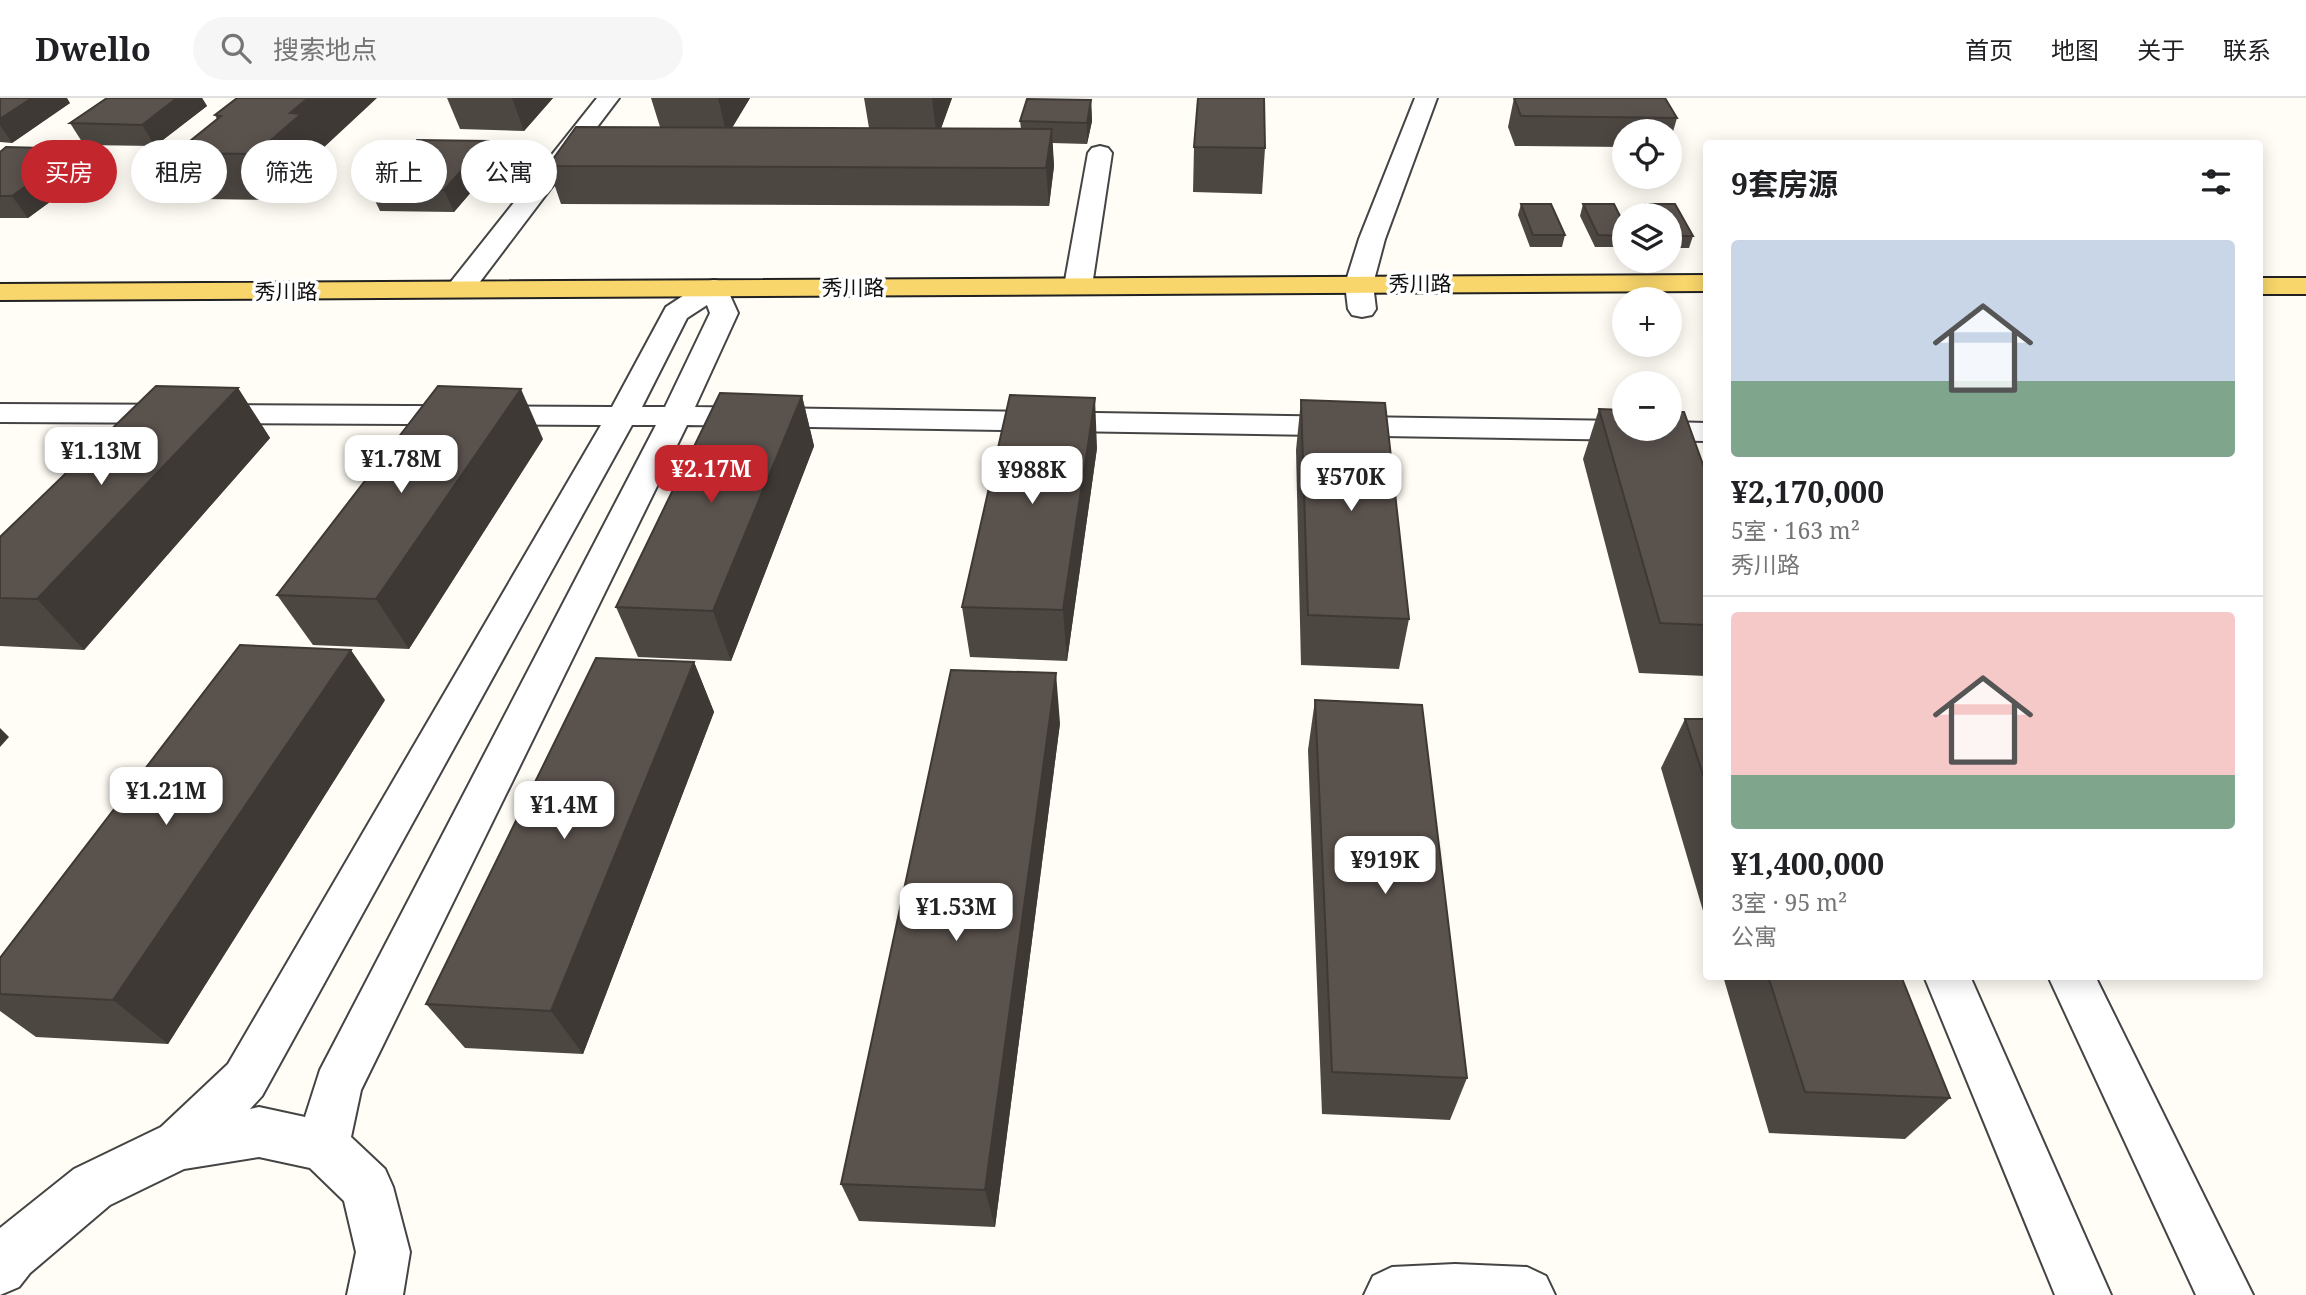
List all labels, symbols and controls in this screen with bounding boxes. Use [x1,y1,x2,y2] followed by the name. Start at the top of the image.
[193,17,683,80] search box
[35,26,151,71] text: Dwello
[217,29,255,67] icon: search
[273,31,377,67] text: 搜索地点
[1965,33,2013,66] text: 首页
[2051,33,2099,66] text: 地图
[2137,33,2185,66] text: 关于
[2223,33,2271,66] text: 联系
[1612,119,1682,441] map controls
[1612,119,1682,189] button: locate
[21,140,117,203] chip: 买房
[131,140,227,203] chip: 租房
[241,140,337,203] chip: 筛选
[351,140,447,203] chip: 新上
[461,140,557,203] chip: 公寓
[1731,163,1838,204] text: 9套房源
[2197,163,2235,201] icon: filters
[1612,203,1682,273] button: layers
[1389,269,1452,297] street label: 秀川路
[822,273,885,301] street label: 秀川路
[255,277,318,305] street label: 秀川路
[1920,285,2046,411] icon: home
[1612,287,1682,357] button: +
[1612,371,1682,441] button: −
[44,428,158,487] pin: ¥1.13M
[61,434,141,466] text: ¥1.13M
[344,436,458,495] pin: ¥1.78M
[361,442,441,474] text: ¥1.78M
[654,446,768,505] pin: ¥2.17M
[983,446,1081,506] pin: ¥988K
[671,452,751,484] text: ¥2.17M
[998,453,1066,485] text: ¥988K
[1302,454,1400,513] pin: ¥570K
[1317,460,1385,492] text: ¥570K
[1731,471,1884,512] text: ¥2,170,000
[1731,514,1860,546] text: 5室 · 163 m²
[1731,548,1800,580] text: 秀川路
[1920,657,2046,783] icon: home
[109,768,223,827] pin: ¥1.21M
[126,774,206,806] text: ¥1.21M
[515,782,613,841] pin: ¥1.4M
[530,788,598,820] text: ¥1.4M
[1336,836,1434,896] pin: ¥919K
[1351,843,1419,875] text: ¥919K
[1731,843,1884,884] text: ¥1,400,000
[899,884,1013,943] pin: ¥1.53M
[1731,886,1847,918] text: 3室 · 95 m²
[916,890,996,922] text: ¥1.53M
[1731,920,1777,952] text: 公寓

